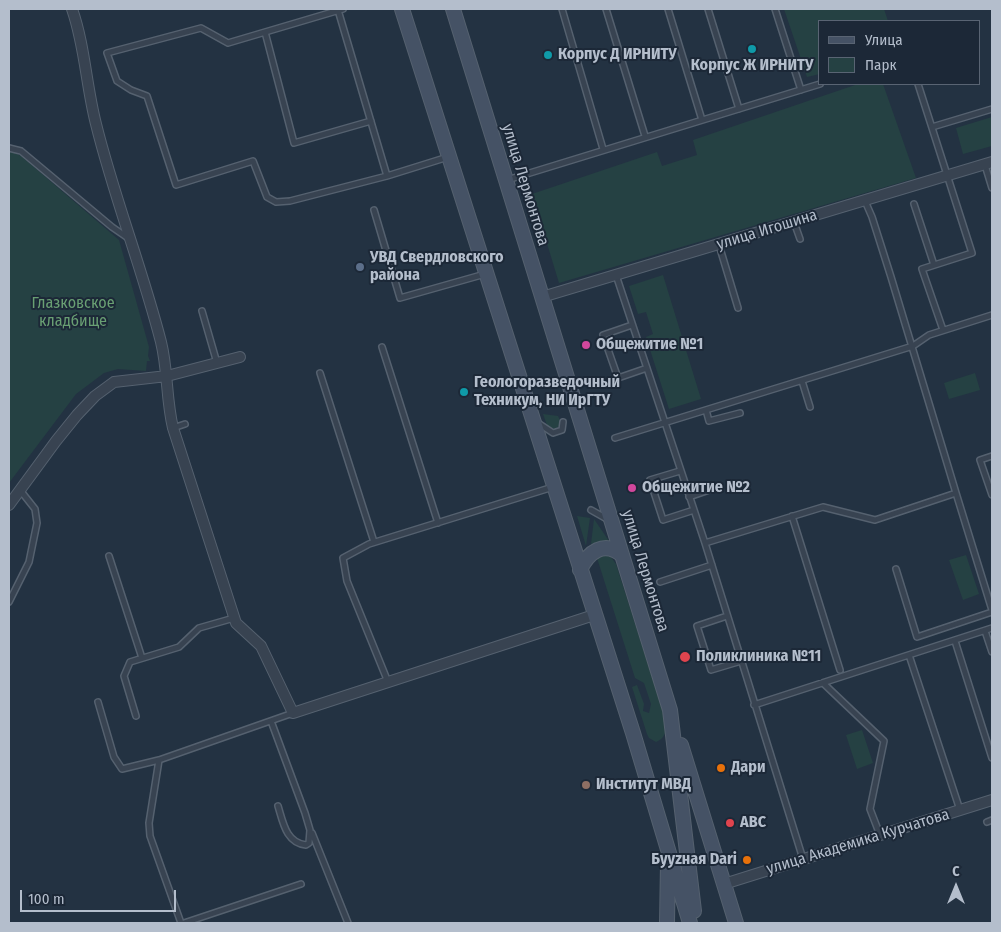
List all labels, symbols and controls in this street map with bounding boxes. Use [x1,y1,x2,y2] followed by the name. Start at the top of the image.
[818,20,981,85] legend
[865,31,903,49] text: Улица
[746,43,758,55] marker: Корпус Ж ИРНИТУ
[558,45,677,65] place label: Корпус Д ИРНИТУ
[542,49,554,61] marker: Корпус Д ИРНИТУ
[691,56,813,76] place label: Корпус Ж ИРНИТУ
[865,56,896,74] text: Парк
[497,122,553,248] street label: улица Лермонтова
[714,206,820,254] street label: улица Игошина
[370,248,504,286] place label: УВД Свердловского района
[354,261,366,273] marker: УВД Свердловского района
[31,294,115,332] park label: Глазковское кладбище
[596,335,703,355] place label: Общежитие №1
[580,339,592,351] marker: Общежитие №1
[474,373,620,411] place label: Геологоразведочный Техникум, НИ ИрГТУ
[458,386,470,398] marker: Геологоразведочный Техникум, НИ ИрГТУ
[642,478,750,498] place label: Общежитие №2
[626,482,638,494] marker: Общежитие №2
[617,508,673,634] street label: улица Лермонтова
[696,647,821,667] place label: Поликлиника №11
[678,650,692,664] marker: Поликлиника №11
[731,758,765,778] place label: Дари
[715,762,727,774] marker: Дари
[596,775,691,795] place label: Институт МВД
[580,779,592,791] marker: Институт МВД
[764,805,952,879] street label: улица Академика Курчатова
[740,813,766,833] place label: ABC
[724,817,736,829] marker: ABC
[651,850,737,870] place label: Бууzная Dari
[741,854,753,866] marker: Бууzная Dari
[931,862,981,912] north arrow
[952,863,960,880] text: С
[22,880,179,912] scale bar
[28,890,65,908] text: 100 m

